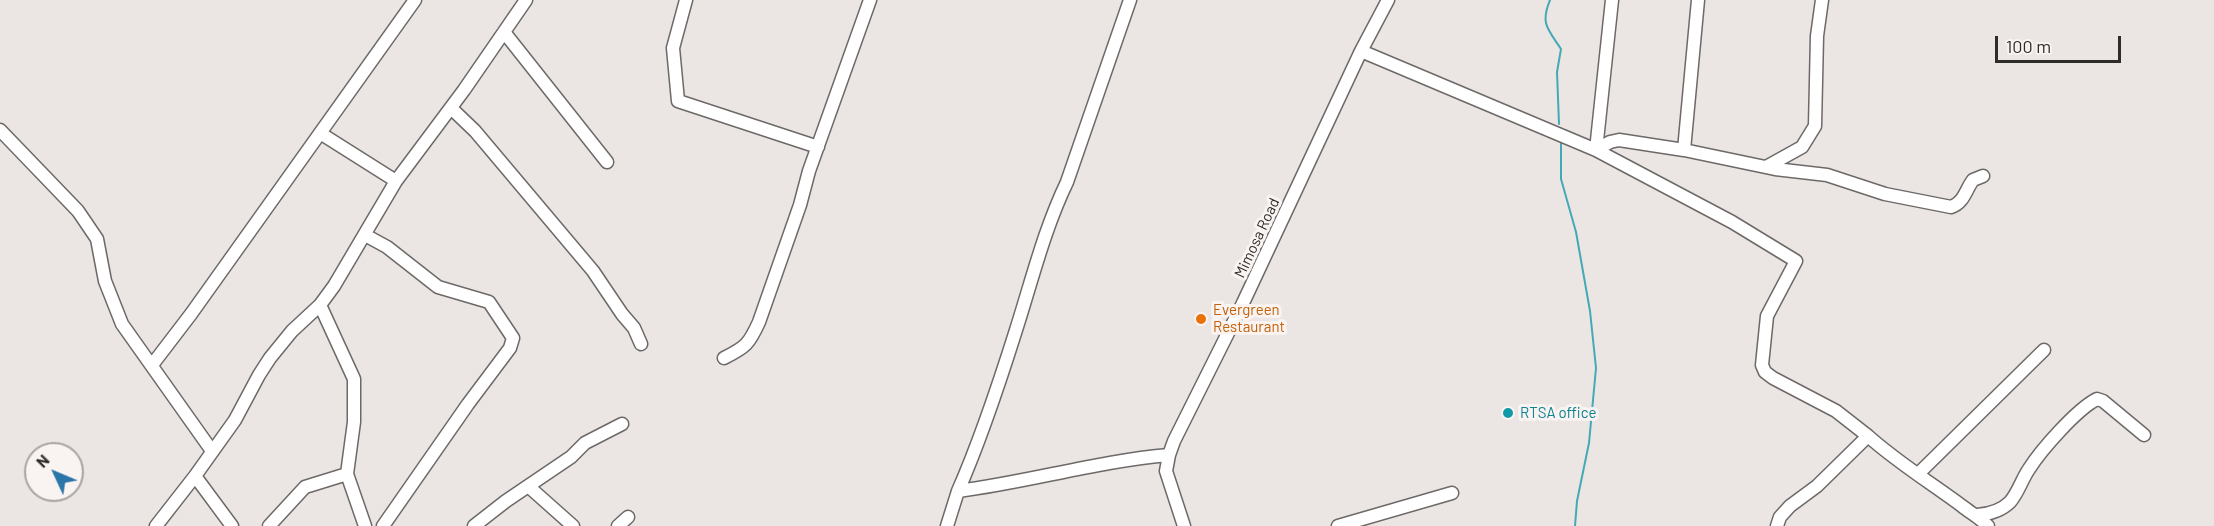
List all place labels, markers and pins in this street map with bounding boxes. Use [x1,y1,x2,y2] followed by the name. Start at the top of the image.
[1213,301,1285,336] place label: Evergreen Restaurant
[1194,312,1208,326] marker: Evergreen Restaurant
[1520,404,1596,422] place label: RTSA office
[1501,406,1515,420] marker: RTSA office

